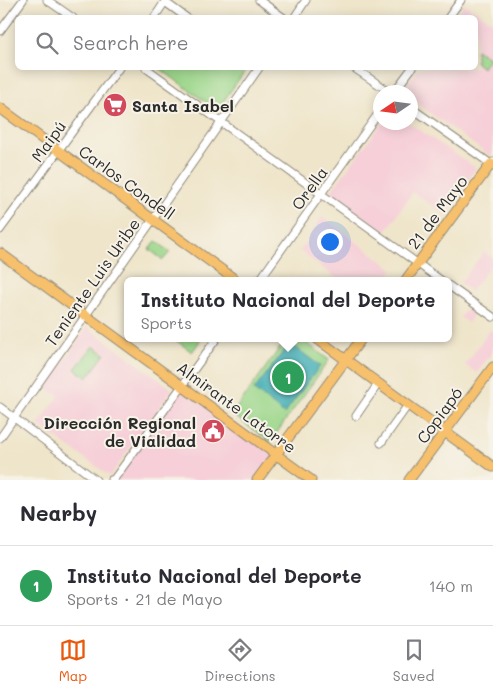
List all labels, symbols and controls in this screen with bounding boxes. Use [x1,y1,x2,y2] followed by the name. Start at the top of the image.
[15,15,478,70] search box
[33,29,61,57] icon: search
[73,30,189,55] text: Search here
[373,85,418,130] north arrow
[102,92,128,118] supermarket icon: Santa Isabel
[132,95,234,116] place label: Santa Isabel
[26,116,70,166] street label: Maipú
[75,140,179,224] street label: Carlos Condell
[286,162,332,214] street label: Orella
[402,171,472,253] street label: 21 de Mayo
[40,214,144,350] street label: Teniente Luis Uribe
[317,229,343,255] your location
[124,277,452,342] popup
[141,287,435,312] text: Instituto Nacional del Deporte
[141,312,192,333] text: Sports
[173,357,301,457] street label: Almirante Latorre
[272,358,304,396] pin: 1
[411,383,467,447] street label: Copiapó
[43,412,196,451] place label: Dirección Regional de Vialidad
[200,418,226,444] public building icon: Dirección Regional de Vialidad
[20,499,97,526] text: Nearby
[67,563,362,588] text: Instituto Nacional del Deporte
[32,575,40,596] text: 1
[429,575,473,596] text: 140 m
[67,588,222,609] text: Sports · 21 de Mayo
[59,636,87,685] tab: Map
[204,636,276,685] tab: Directions
[393,636,434,685] tab: Saved

